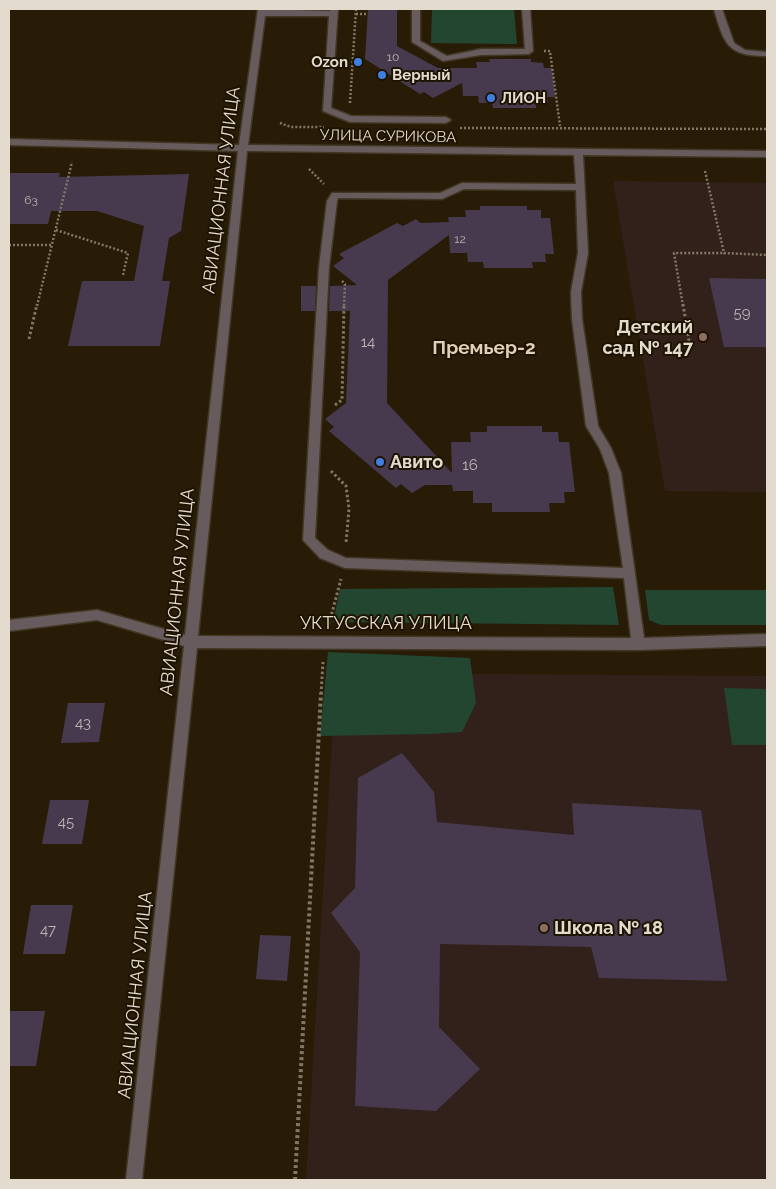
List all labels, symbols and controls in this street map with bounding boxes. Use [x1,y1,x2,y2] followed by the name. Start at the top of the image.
[387,50,399,64] house number: 10
[311,53,348,71] place label: Ozon
[352,56,364,68] marker: Ozon
[392,66,450,84] place label: Верный
[376,69,388,81] marker: Верный
[197,85,244,295] street label: АВИАЦИОННАЯ УЛИЦА
[501,89,546,107] place label: ЛИОН
[485,92,497,104] marker: ЛИОН
[320,126,456,146] street label: УЛИЦА СУРИКОВА
[24,193,38,207] house number: 63
[454,232,466,246] house number: 12
[734,304,751,322] house number: 59
[602,316,694,358] place label: Детский сад № 147
[697,331,709,343] marker: Детский сад № 147
[361,333,375,351] house number: 14
[432,336,536,358] district label: Премьер-2
[390,451,443,472] place label: Авито
[374,456,386,468] marker: Авито
[462,456,478,474] house number: 16
[155,487,198,697] street label: АВИАЦИОННАЯ УЛИЦА
[300,612,472,633] street label: УКТУССКАЯ УЛИЦА
[75,714,91,732] house number: 43
[58,813,74,831] house number: 45
[113,890,156,1100] street label: АВИАЦИОННАЯ УЛИЦА
[554,917,663,938] place label: Школа № 18
[40,921,56,939] house number: 47
[538,922,550,934] marker: Школа № 18

